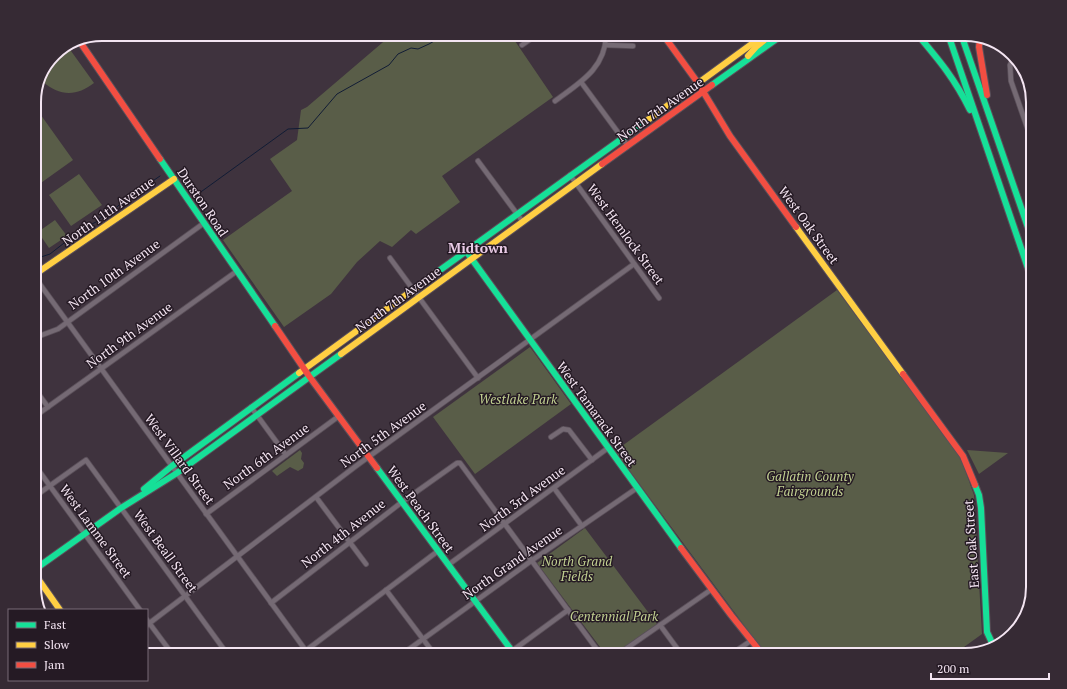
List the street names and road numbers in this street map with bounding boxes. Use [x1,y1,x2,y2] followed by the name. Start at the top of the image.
[613,72,707,146] street label: North 7th Avenue
[173,164,233,240] street label: Durston Road
[58,172,158,250] street label: North 11th Avenue
[583,180,669,288] street label: West Hemlock Street
[775,182,843,268] street label: West Oak Street
[65,235,163,313] street label: North 10th Avenue
[352,262,444,336] street label: North 7th Avenue
[82,298,176,372] street label: North 9th Avenue
[553,358,641,470] street label: West Tamarack Street
[336,397,430,471] street label: North 5th Avenue
[141,410,219,508] street label: West Villard Street
[219,419,313,493] street label: North 6th Avenue
[475,461,569,535] street label: North 3rd Avenue
[383,462,459,556] street label: West Peach Street
[56,480,136,582] street label: West Lamme Street
[297,494,389,572] street label: North 4th Avenue
[959,499,983,589] street label: East Oak Street
[130,506,202,596] street label: West Beall Street
[458,521,566,603] street label: North Grand Avenue

